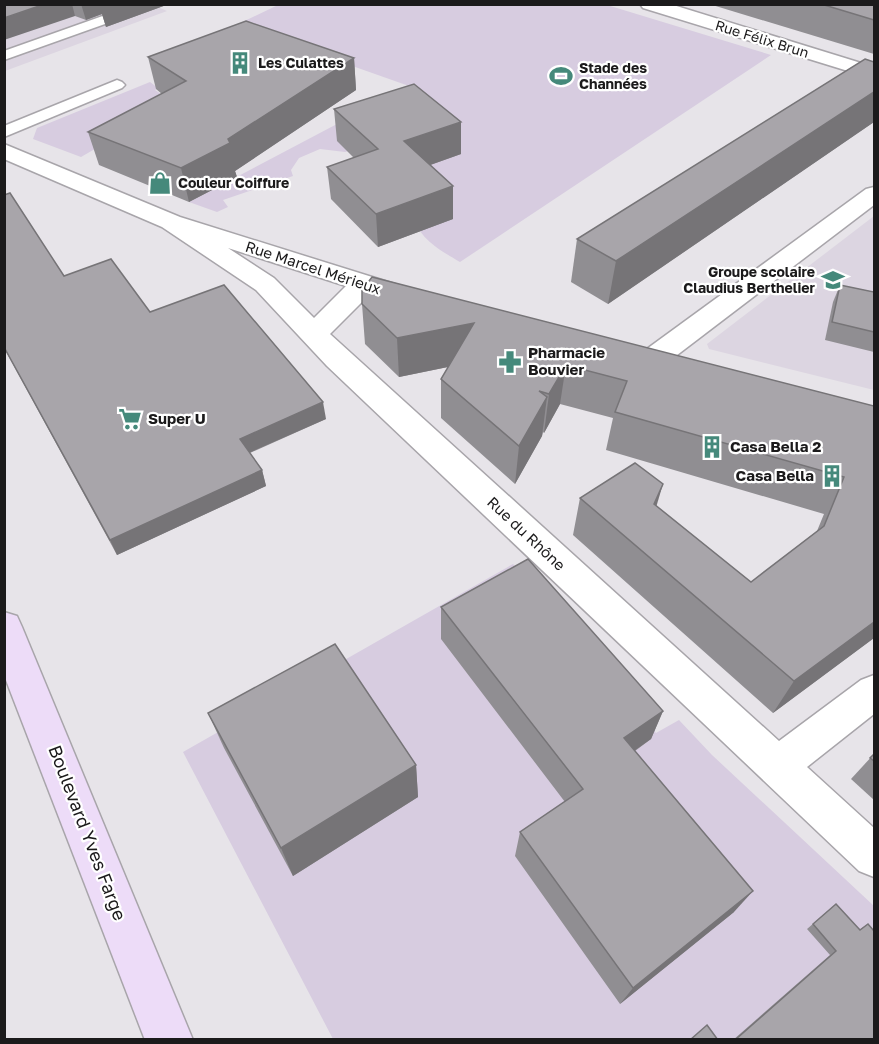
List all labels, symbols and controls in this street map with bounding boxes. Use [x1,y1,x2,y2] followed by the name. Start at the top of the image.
[713,16,811,61] street label: Rue Félix Brun
[227,50,253,76] building icon: Les Culattes
[258,54,344,71] place label: Les Culattes
[579,59,647,92] place label: Stade des Channées
[548,63,574,89] sports icon: Stade des Channées
[147,170,173,196] shop icon: Couleur Coiffure
[178,174,289,191] place label: Couleur Coiffure
[243,237,383,297] street label: Rue Marcel Mérieux
[683,263,816,296] place label: Groupe scolaire Claudius Berthelier
[820,267,846,293] school or university icon: Groupe scolaire Claudius Berthelier
[528,343,605,378] place label: Pharmacie Bouvier
[497,349,523,375] pharmacy icon: Pharmacie Bouvier
[117,406,143,432] supermarket icon: Super U
[148,409,206,427] place label: Super U
[699,434,725,460] building icon: Casa Bella 2
[730,437,821,455] place label: Casa Bella 2
[819,463,845,489] building icon: Casa Bella
[736,466,814,484] place label: Casa Bella
[484,493,570,574] street label: Rue du Rhône
[44,742,132,923] street label: Boulevard Yves Farge

